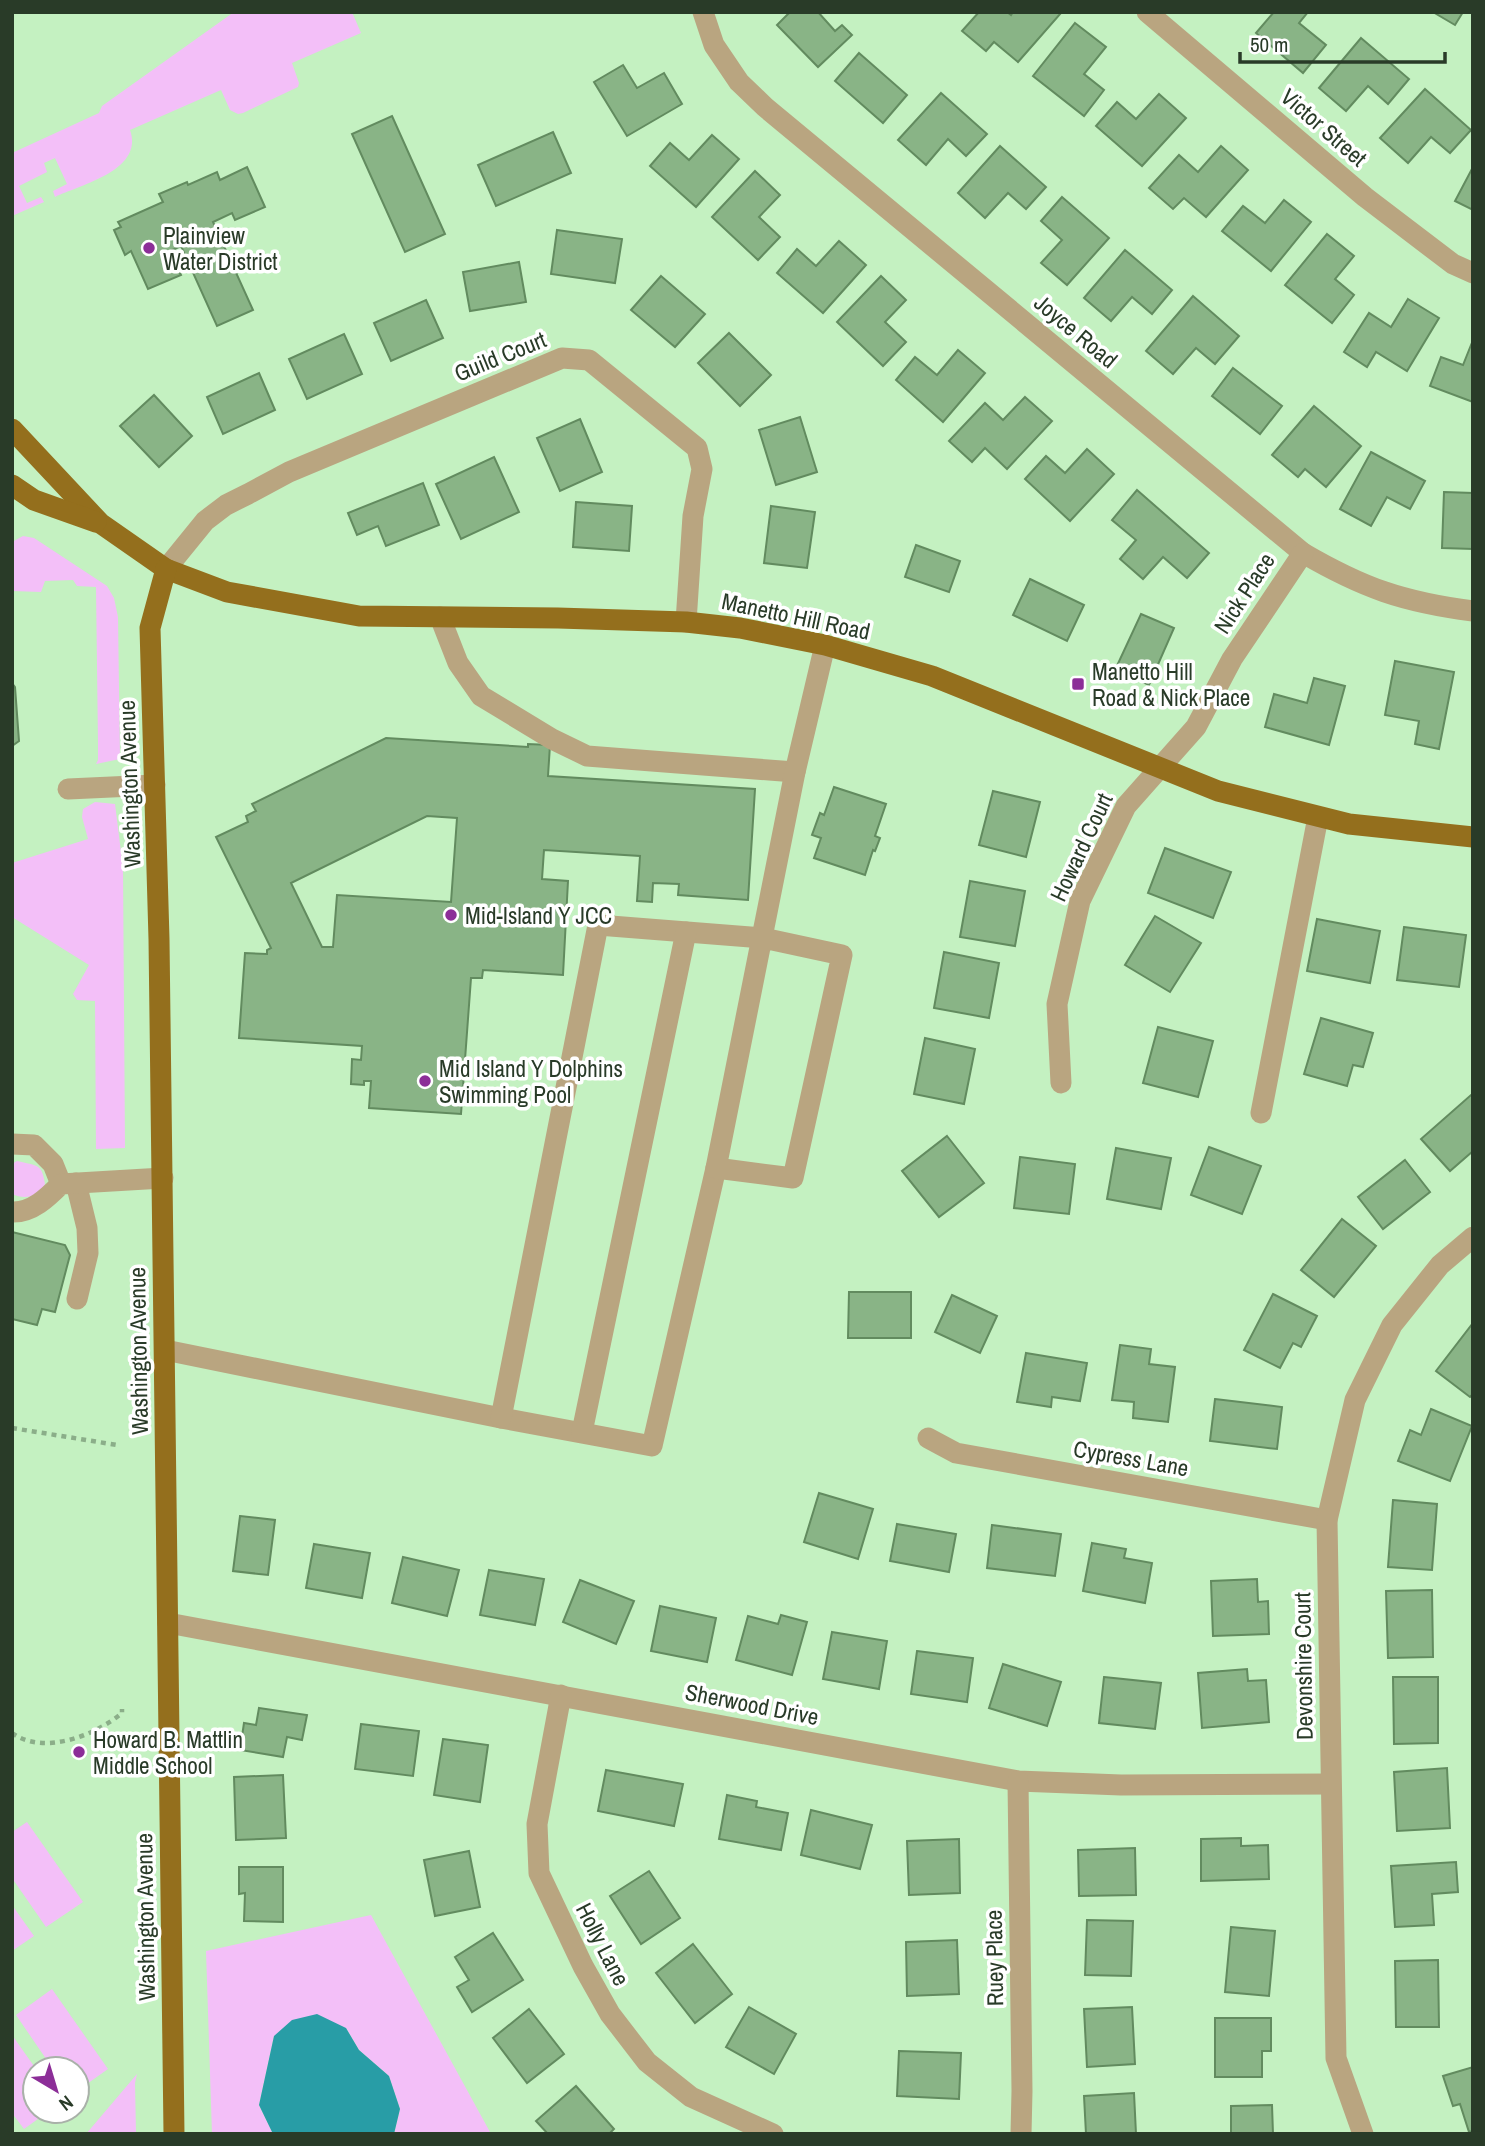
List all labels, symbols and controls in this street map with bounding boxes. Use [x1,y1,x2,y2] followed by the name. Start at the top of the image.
[1240,21,1445,65] scale bar
[1250,30,1288,59] text: 50 m
[1274,81,1374,173] street label: Victor Street
[163,220,278,277] place label: Plainview Water District
[141,240,157,256] marker: Plainview Water District
[1028,287,1124,375] street label: Joyce Road
[449,324,551,388] street label: Guild Court
[1206,547,1282,639] street label: Nick Place
[719,585,873,647] street label: Manetto Hill Road
[1092,656,1250,713] place label: Manetto Hill Road & Nick Place
[1070,676,1086,692] marker: Manetto Hill Road & Nick Place
[111,700,147,868] street label: Washington Avenue
[1042,788,1120,906] street label: Howard Court
[465,900,612,931] place label: Mid-Island Y JCC
[443,907,459,923] marker: Mid-Island Y JCC
[439,1053,623,1110] place label: Mid Island Y Dolphins Swimming Pool
[417,1073,433,1089] marker: Mid Island Y Dolphins Swimming Pool
[121,1267,155,1435] street label: Washington Avenue
[1071,1433,1191,1483] street label: Cypress Lane
[1286,1592,1320,1740] street label: Devonshire Court
[683,1676,821,1732] street label: Sherwood Drive
[93,1724,243,1781] place label: Howard B. Mattlin Middle School
[71,1744,87,1760] marker: Howard B. Mattlin Middle School
[128,1833,162,2001] street label: Washington Avenue
[569,1897,637,1991] street label: Holly Lane
[978,1910,1010,2006] street label: Ruey Place
[21,2055,91,2125] north arrow
[54,2090,79,2117] text: N

